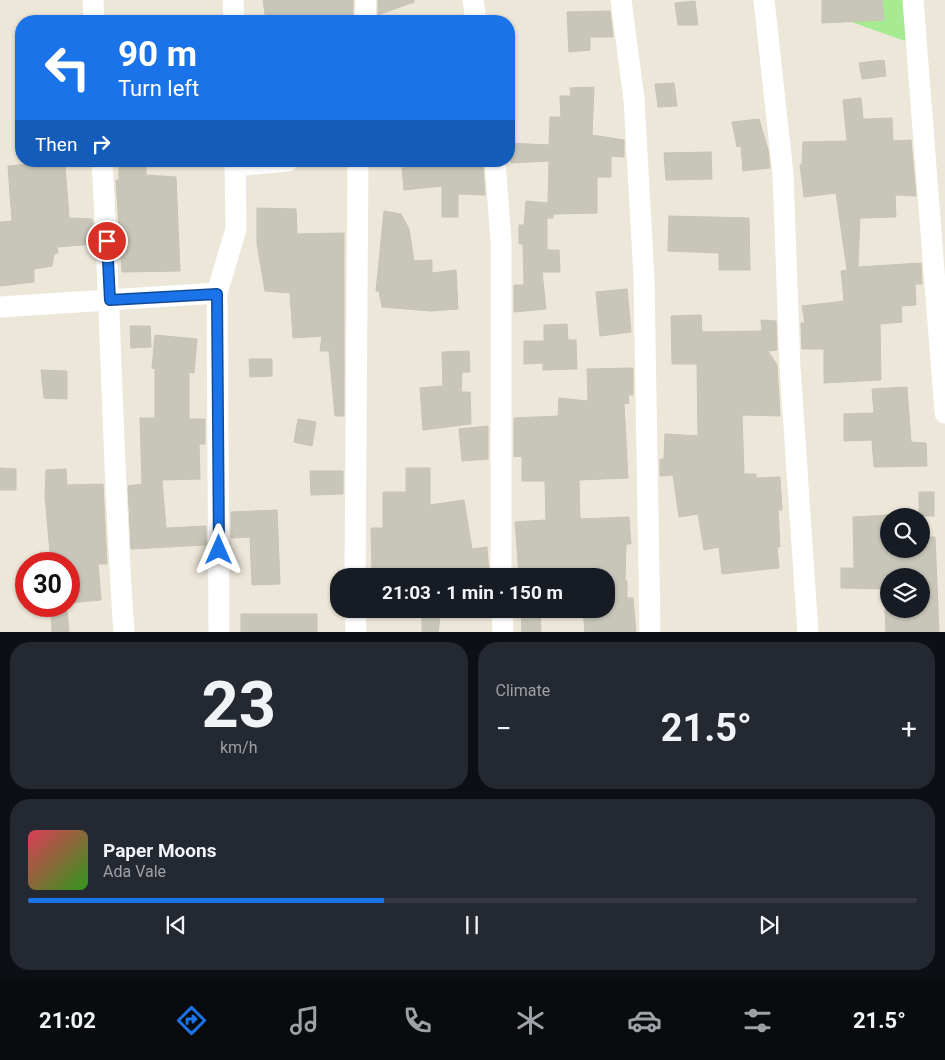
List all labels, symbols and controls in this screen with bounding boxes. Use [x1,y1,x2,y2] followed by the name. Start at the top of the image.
[118,34,197,75] text: 90 m
[35,35,100,100] icon: left
[118,76,199,101] text: Turn left
[87,130,115,158] icon: right
[35,133,77,156] text: Then
[86,220,128,262] pin
[93,227,121,255] icon: arrive
[880,508,930,618] map controls
[880,508,930,558] button: search
[192,523,244,575] position arrow
[15,552,80,617] speed limit sign: 30
[880,568,930,618] button: layers
[382,581,563,604] text: 21:03 · 1 min · 150 m
[201,667,276,743] text: 23
[496,681,550,700] text: Climate
[661,706,752,750] text: 21.5°
[496,712,512,745] text: −
[901,712,917,745] text: +
[220,738,258,757] text: km/h
[103,839,216,862] text: Paper Moons
[103,862,166,881] text: Ada Vale
[162,911,190,939] icon: previous
[458,911,486,939] icon: pause
[755,911,783,939] icon: next
[174,1003,209,1038] icon: directions
[287,1003,322,1038] icon: music
[400,1003,435,1038] icon: phone
[513,1003,548,1038] icon: climate
[627,1003,662,1038] icon: car
[740,1003,775,1038] icon: filters
[39,1008,96,1033] text: 21:02
[853,1008,906,1033] text: 21.5°

